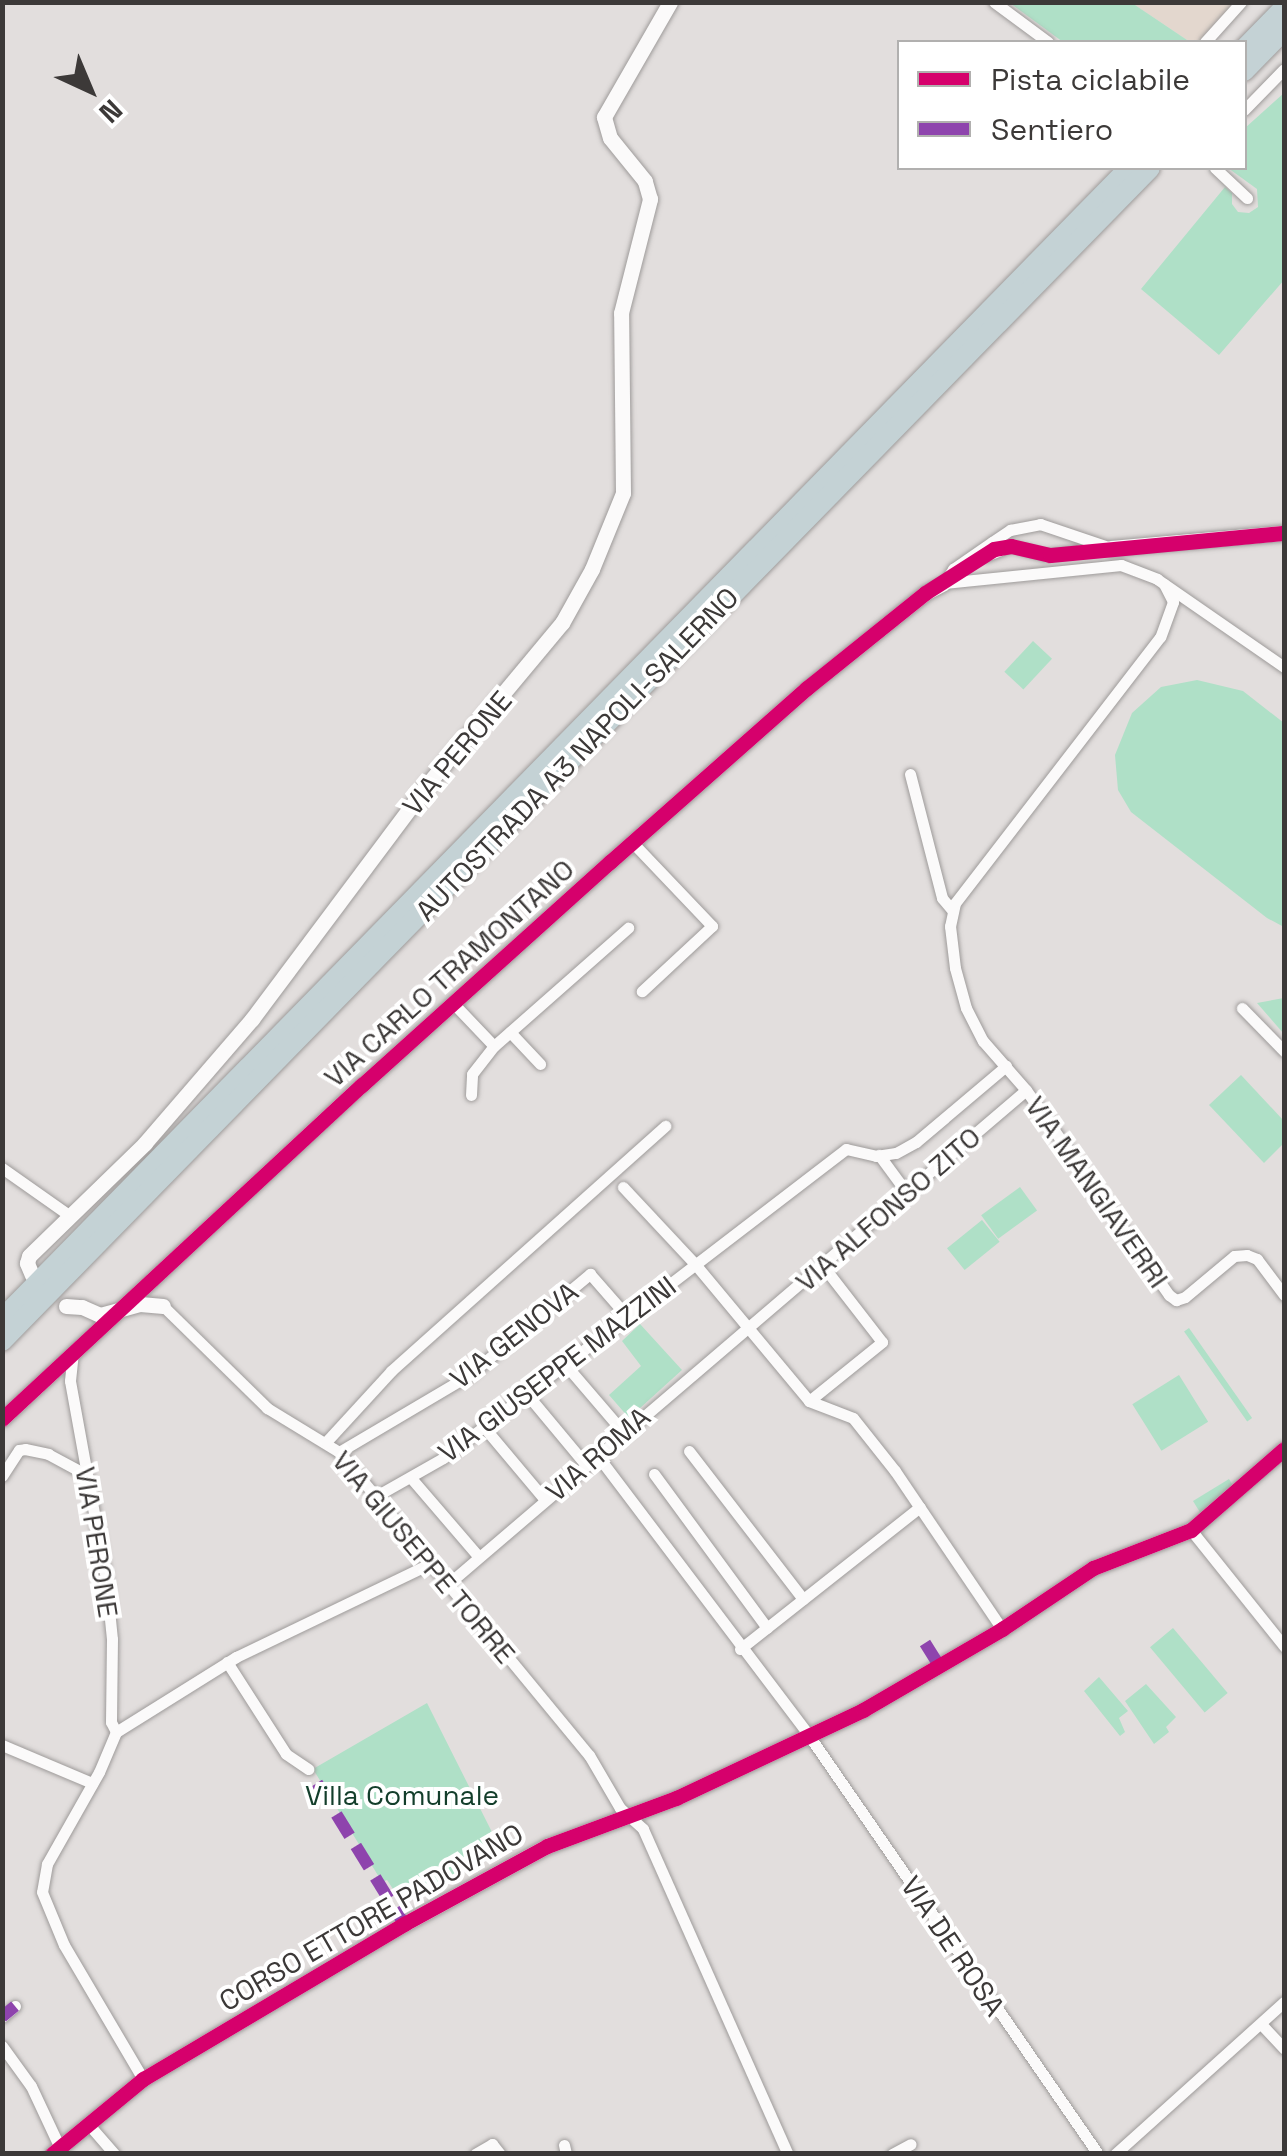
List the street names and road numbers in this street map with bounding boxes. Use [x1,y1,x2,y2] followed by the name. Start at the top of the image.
[408,580,746,928] street label: AUTOSTRADA A3 NAPOLI-SALERNO
[395,684,519,822] street label: VIA PERONE
[317,852,581,1094] street label: VIA CARLO TRAMONTANO
[1018,1090,1176,1294] street label: VIA MANGIAVERRI
[788,1119,988,1299] street label: VIA ALFONSO ZITO
[432,1269,682,1469] street label: VIA GIUSEPPE MAZZINI
[443,1274,585,1396] street label: VIA GENOVA
[539,1400,657,1508] street label: VIA ROMA
[325,1444,523,1670] street label: VIA GIUSEPPE TORRE
[68,1464,126,1620] street label: VIA PERONE
[213,1816,529,2018] street label: CORSO ETTORE PADOVANO
[894,1870,1012,2022] street label: VIA DE ROSA

